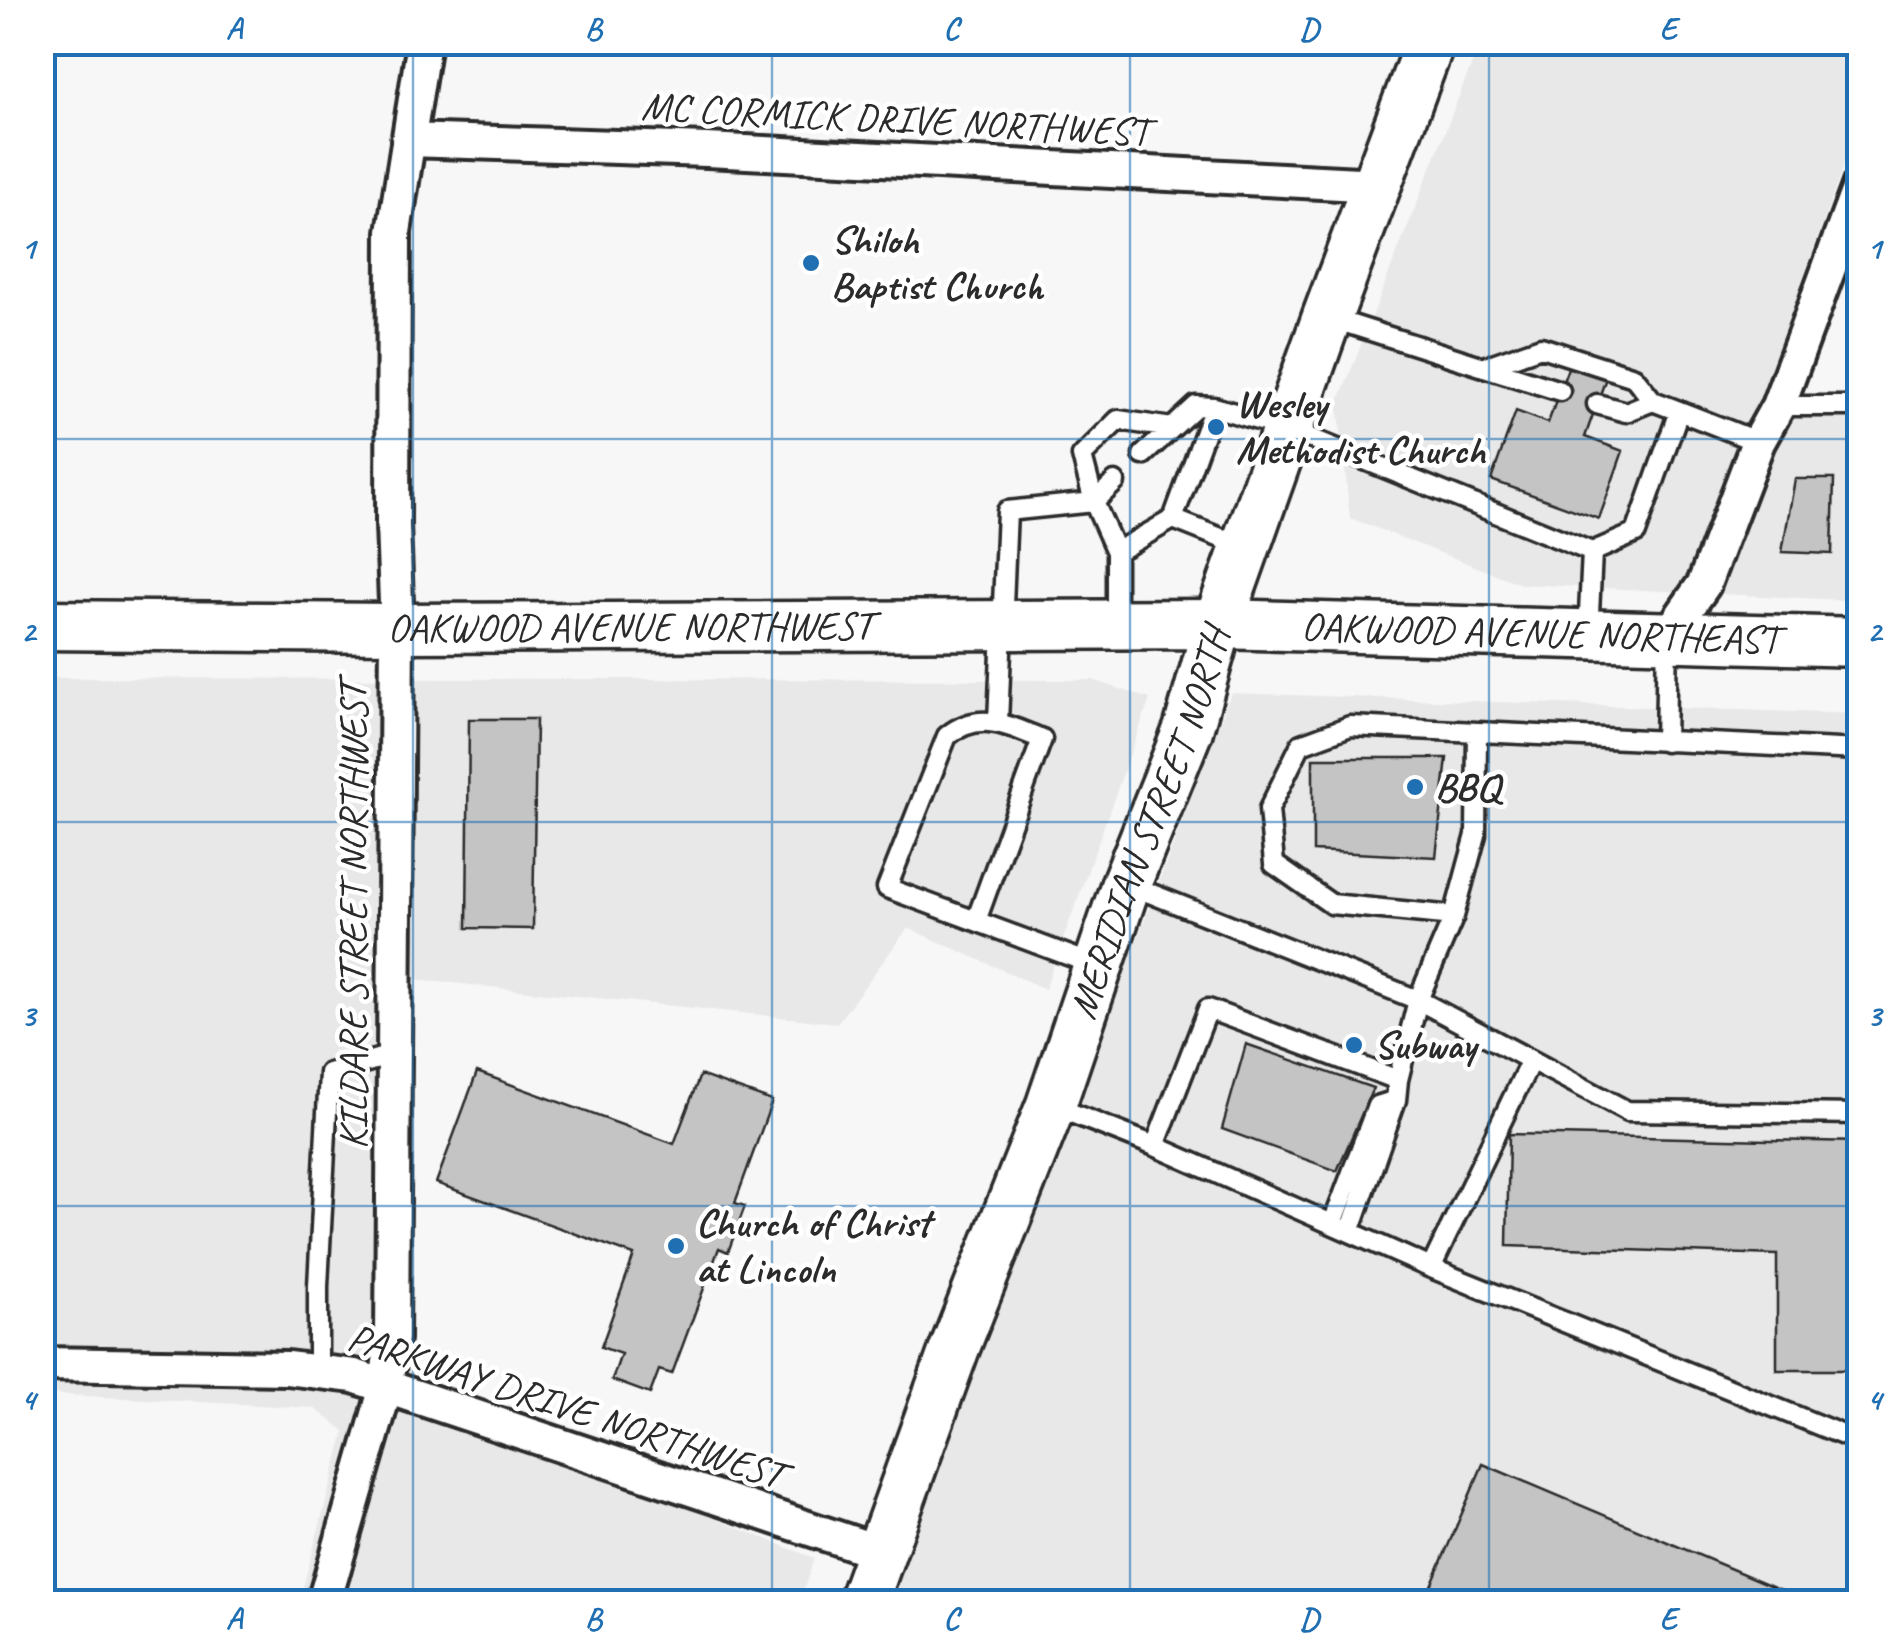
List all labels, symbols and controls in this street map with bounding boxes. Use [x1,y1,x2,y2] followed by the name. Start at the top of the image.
[226,8,245,49] text: A
[585,8,604,49] text: B
[943,8,963,49] text: C
[1300,8,1322,49] text: D
[1659,8,1681,49] text: E
[640,81,1159,158] street label: MC CORMICK DRIVE NORTHWEST
[831,215,1044,311] place label: Shiloh Baptist Church
[21,227,39,268] text: 1
[1867,227,1885,268] text: 1
[800,252,822,274] marker: Shiloh Baptist Church
[1236,379,1487,475] place label: Wesley Methodist Church
[1205,416,1227,438] marker: Wesley Methodist Church
[387,601,882,653] street label: OAKWOOD AVENUE NORTHWEST
[1301,601,1789,665] street label: OAKWOOD AVENUE NORTHEAST
[21,611,38,652] text: 2
[1867,611,1884,652] text: 2
[1057,616,1242,1025] street label: MERIDIAN STREET NORTH
[328,673,378,1149] street label: KILDARE STREET NORTHWEST
[1435,762,1504,812] place label: BBQ
[1404,776,1426,798] marker: BBQ
[21,995,38,1036] text: 3
[1867,995,1884,1036] text: 3
[1374,1020,1480,1070] place label: Subway
[1343,1034,1365,1056] marker: Subway
[696,1198,936,1294] place label: Church of Christ at Lincoln
[665,1235,687,1257] marker: Church of Christ at Lincoln
[342,1312,799,1503] street label: PARKWAY DRIVE NORTHWEST
[21,1379,39,1420] text: 4
[1867,1379,1885,1420] text: 4
[226,1598,245,1639] text: A
[585,1598,604,1639] text: B
[943,1598,963,1639] text: C
[1300,1598,1322,1639] text: D
[1659,1598,1681,1639] text: E

